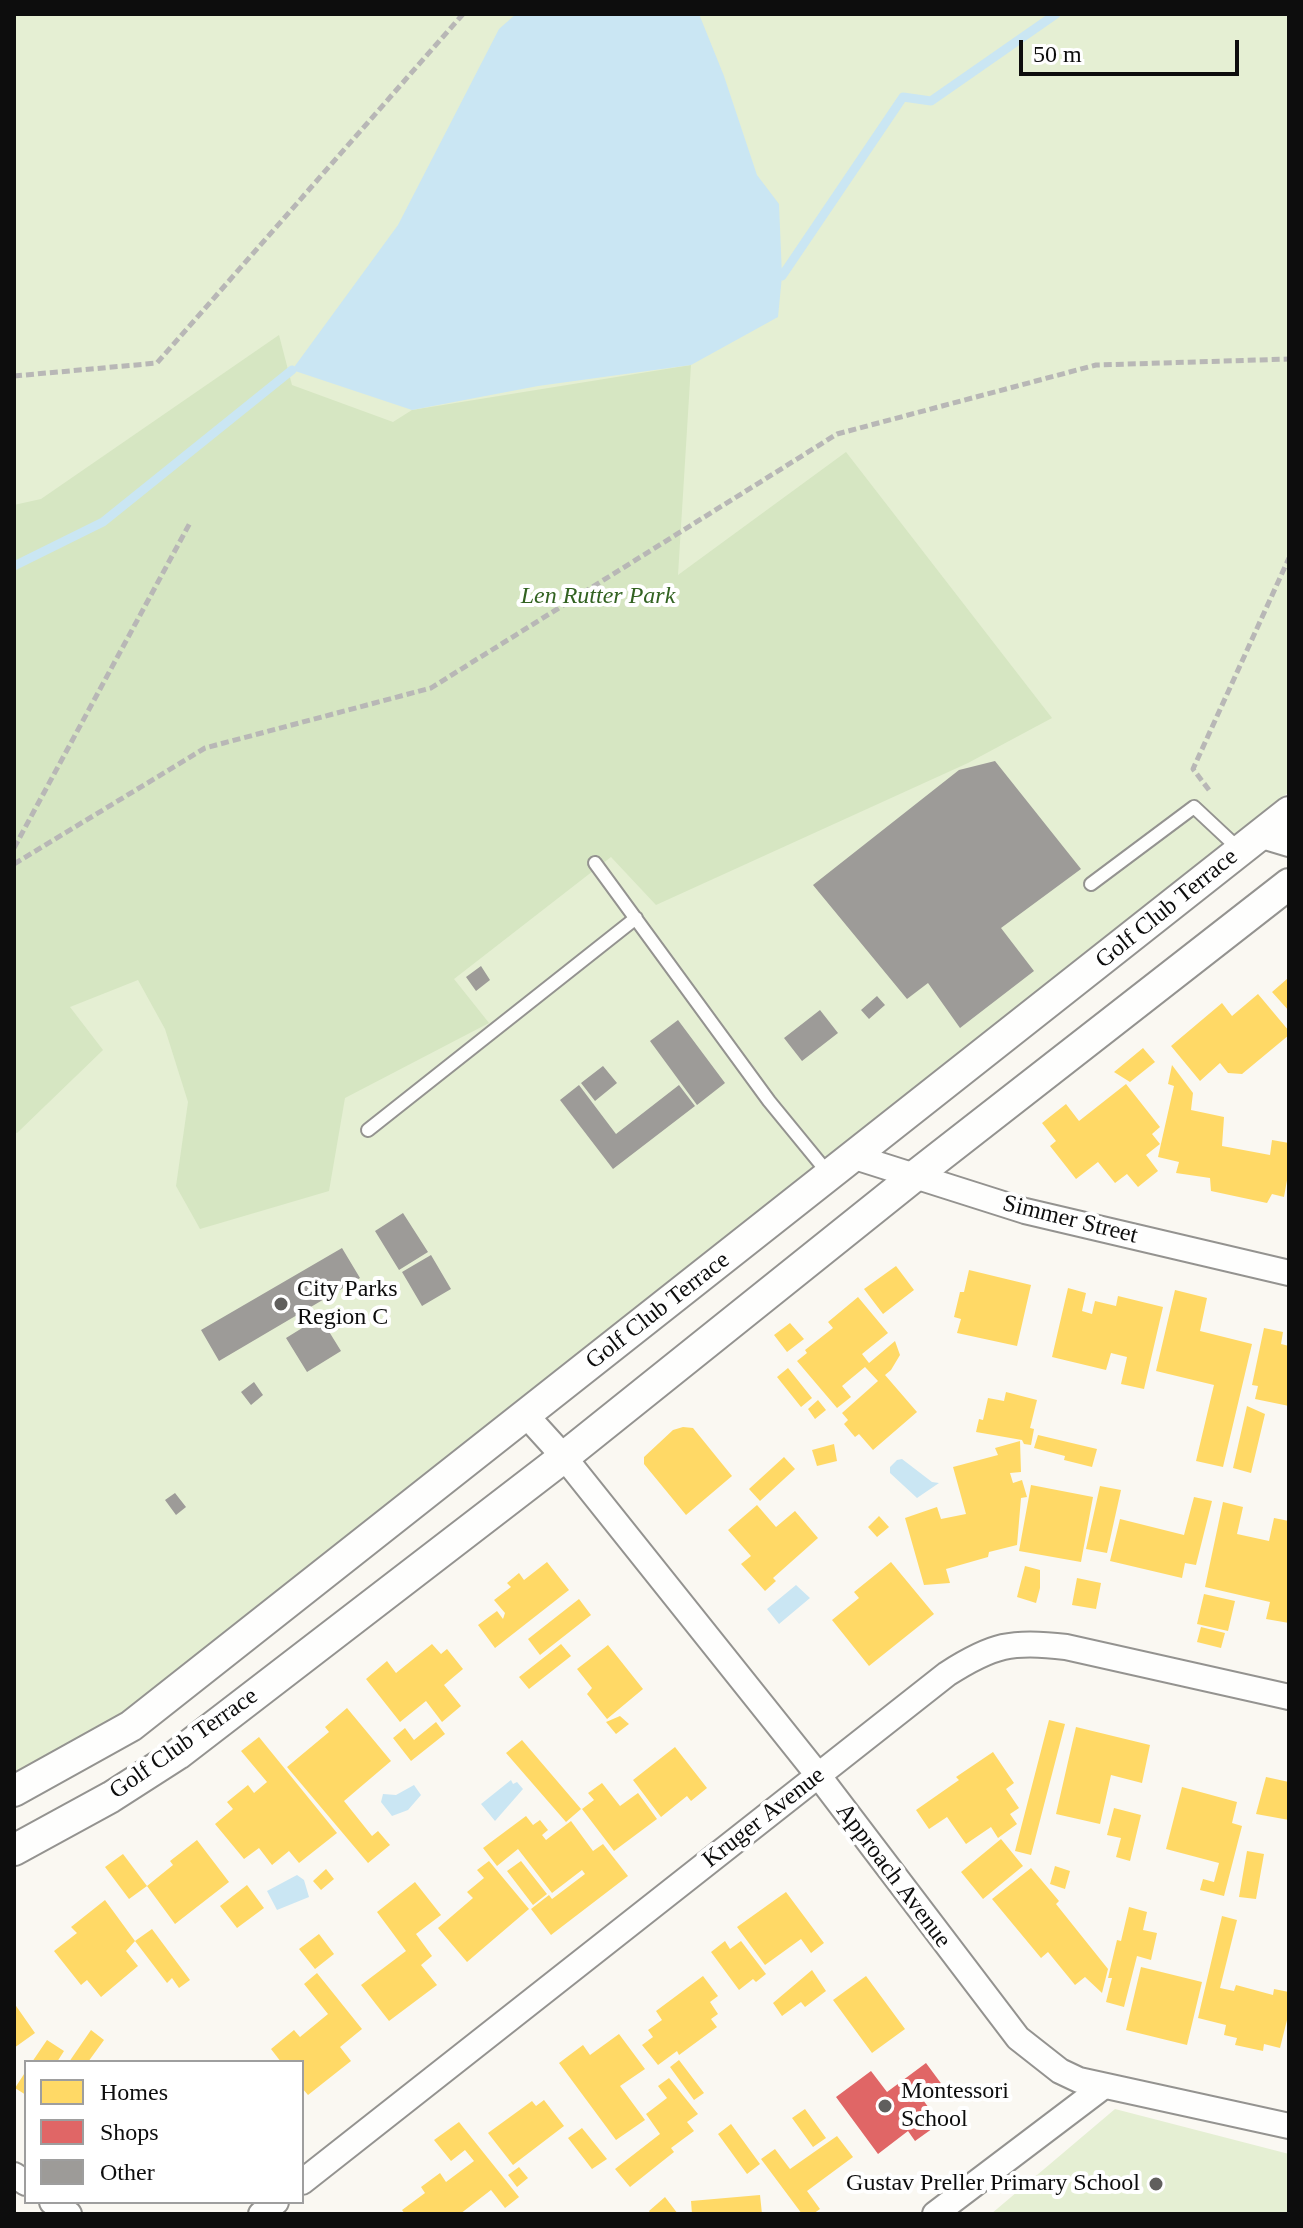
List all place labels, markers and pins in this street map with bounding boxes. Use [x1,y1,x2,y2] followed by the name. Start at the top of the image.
[297,1276,398,1332] place label: City Parks Region C
[272,1295,290,1313] marker: City Parks Region C
[901,2078,1009,2134] place label: Montessori School
[876,2097,894,2115] marker: Montessori School
[846,2170,1140,2198] place label: Gustav Preller Primary School
[1147,2175,1165,2193] marker: Gustav Preller Primary School

